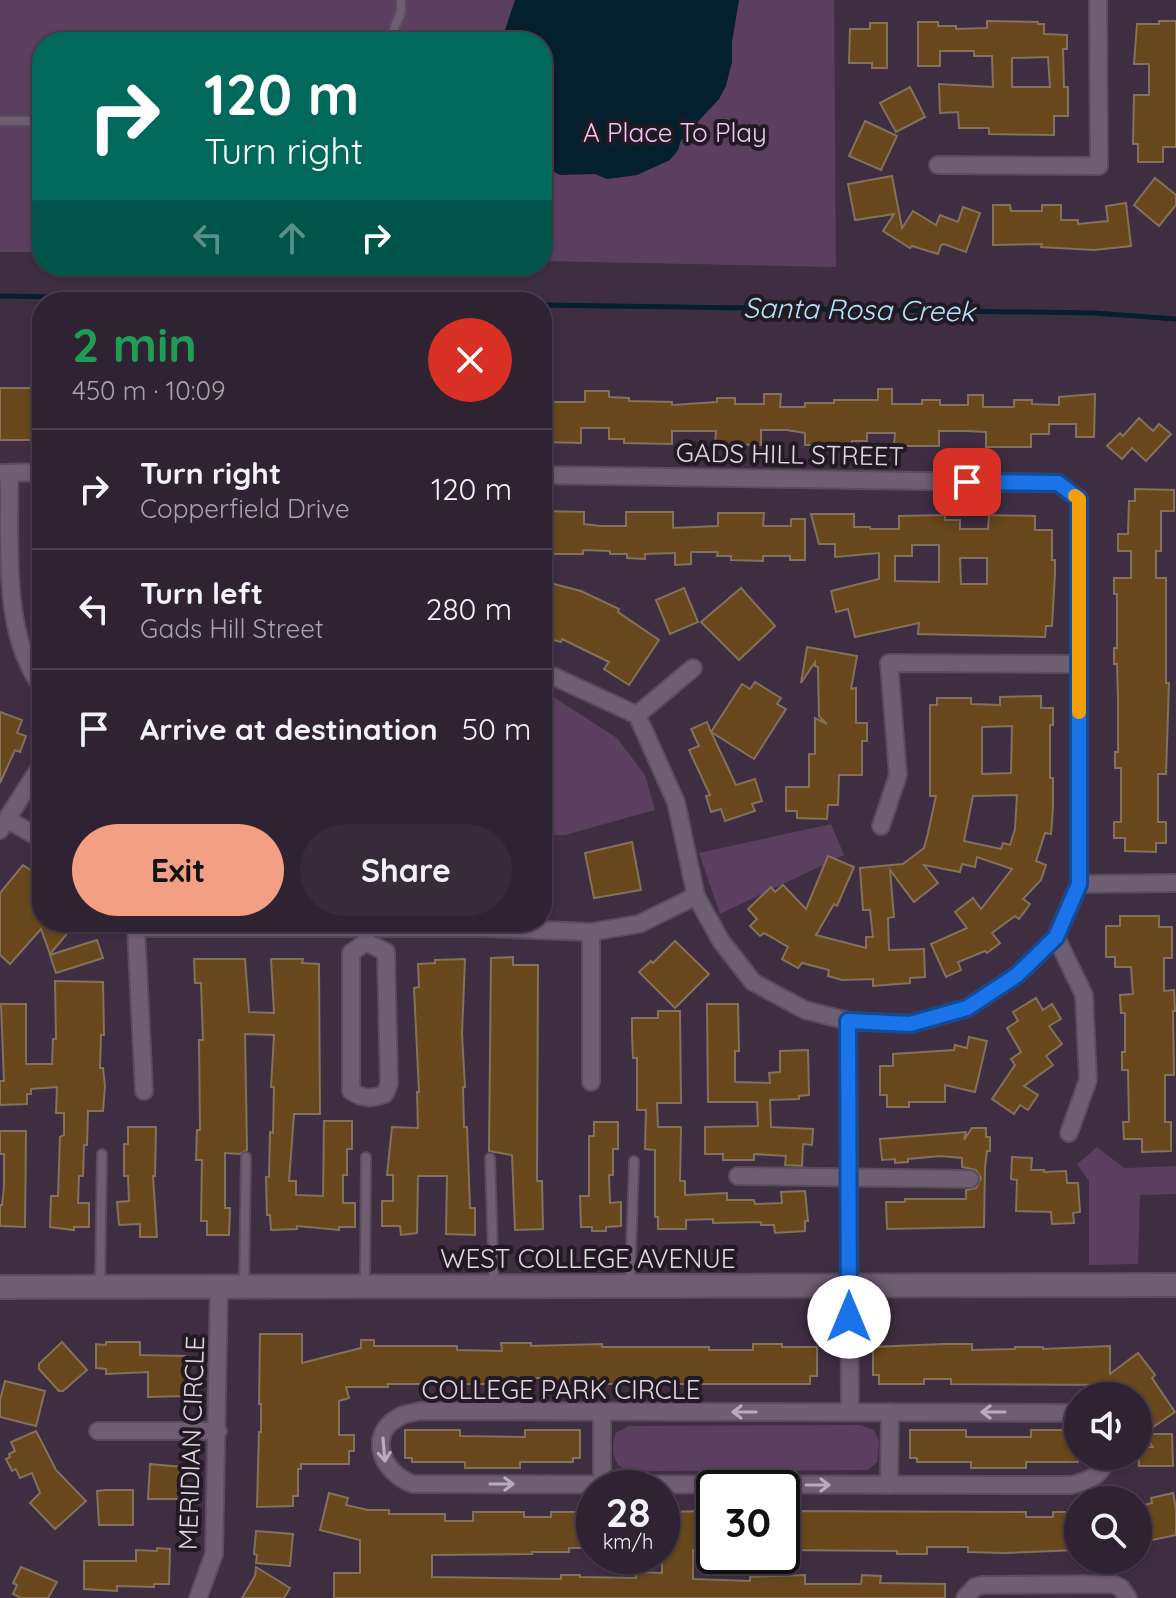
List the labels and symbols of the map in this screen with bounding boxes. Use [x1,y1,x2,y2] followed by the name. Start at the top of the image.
[583,116,767,149] park label: A Place To Play
[743,289,978,329] water label: Santa Rosa Creek
[676,436,904,472] street label: GADS HILL STREET
[933,448,1001,516] pin
[440,1242,736,1275] street label: WEST COLLEGE AVENUE
[807,1275,891,1359] position arrow
[171,1335,211,1551] street label: MERIDIAN CIRCLE
[422,1373,700,1406] street label: COLLEGE PARK CIRCLE
[731,1404,758,1420] one-way arrow
[980,1404,1007,1420] one-way arrow
[377,1436,392,1462] one-way arrow
[696,1470,800,1574] speed limit sign: 30
[488,1476,515,1492] one-way arrow
[804,1477,831,1493] one-way arrow

